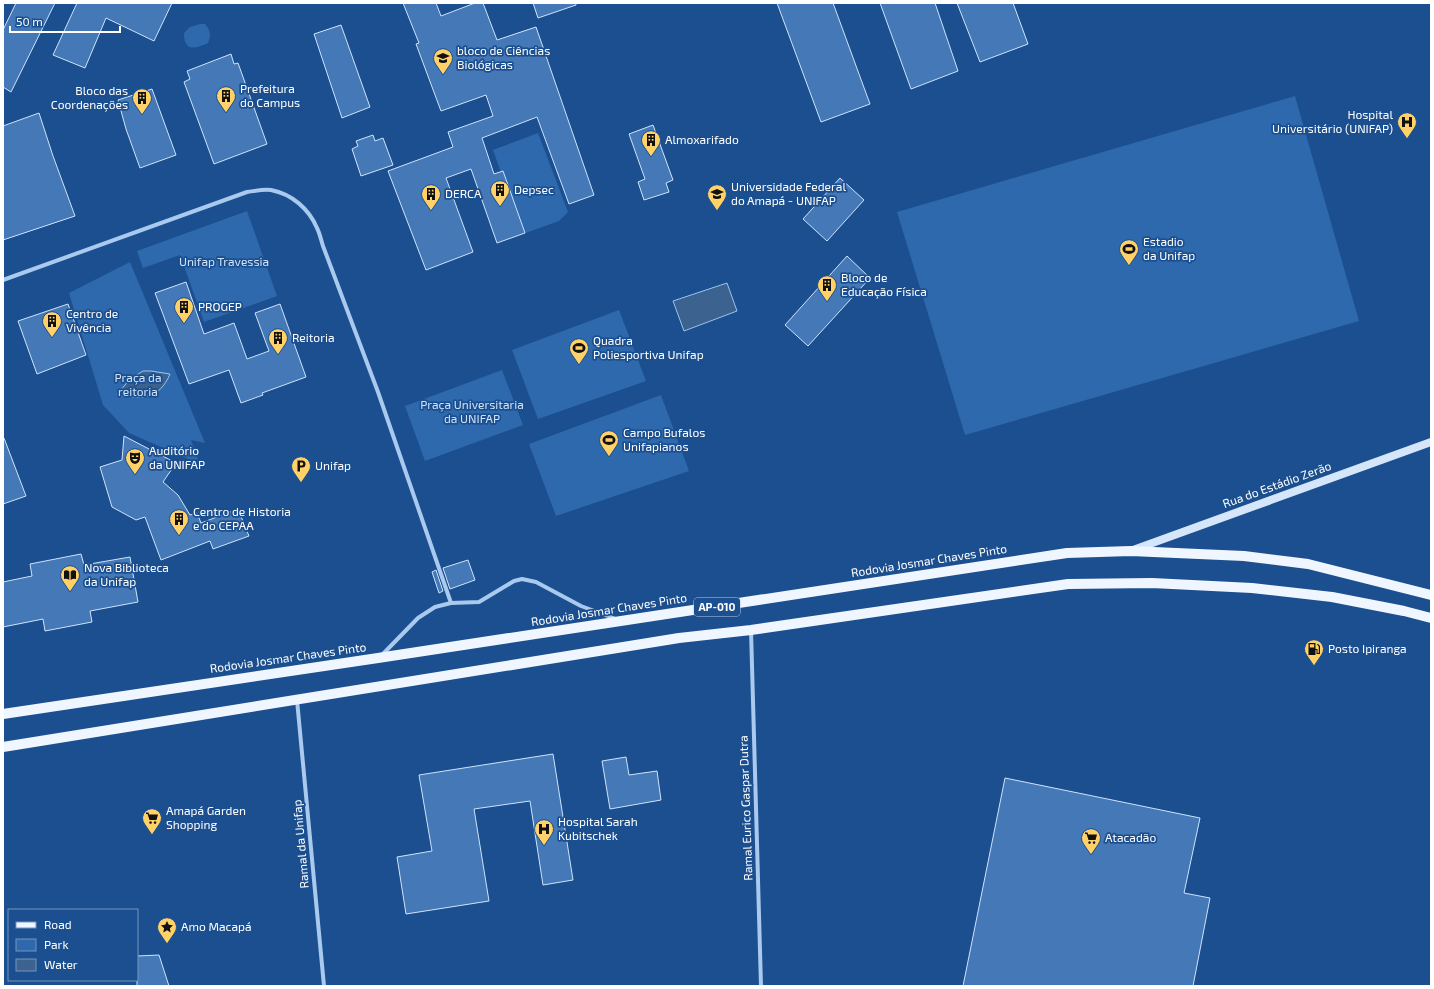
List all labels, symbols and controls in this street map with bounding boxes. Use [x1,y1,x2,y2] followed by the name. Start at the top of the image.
[10,8,120,34] scale bar
[16,14,43,28] text: 50 m
[457,43,550,71] place label: bloco de Ciências Biológicas
[432,47,454,75] school or university icon: bloco de Ciências Biológicas
[240,81,300,109] place label: Prefeitura do Campus
[51,83,128,112] place label: Bloco das Coordenações
[215,85,237,113] building icon: Prefeitura do Campus
[131,87,153,115] building icon: Bloco das Coordenações
[1272,107,1393,135] place label: Hospital Universitário (UNIFAP)
[1396,111,1418,139] hospital icon: Hospital Universitário (UNIFAP)
[640,129,662,157] building icon: Almoxarifado
[665,132,739,146] place label: Almoxarifado
[489,179,511,207] building icon: Depsec
[731,179,846,207] place label: Universidade Federal do Amapá - UNIFAP
[514,182,554,196] place label: Depsec
[420,183,442,211] building icon: DERCA
[706,183,728,211] school or university icon: Universidade Federal do Amapá - UNIFAP
[445,186,482,200] place label: DERCA
[1143,234,1195,262] place label: Estadio da Unifap
[1118,238,1140,266] sports icon: Estadio da Unifap
[179,254,269,268] park label: Unifap Travessia
[841,270,927,299] place label: Bloco de Educação Física
[816,274,838,302] building icon: Bloco de Educação Física
[173,296,195,324] building icon: PROGEP
[198,299,242,313] place label: PROGEP
[66,306,118,334] place label: Centro de Vivência
[41,310,63,338] building icon: Centro de Vivência
[267,327,289,355] building icon: Reitoria
[292,330,335,344] place label: Reitoria
[593,333,704,361] place label: Quadra Poliesportiva Unifap
[568,337,590,365] sports icon: Quadra Poliesportiva Unifap
[114,370,162,398] park label: Praça da reitoria
[420,397,524,425] park label: Praça Universitaria da UNIFAP
[623,425,705,453] place label: Campo Bufalos Unifapianos
[598,429,620,457] sports icon: Campo Bufalos Unifapianos
[149,443,205,471] place label: Auditório da UNIFAP
[124,447,146,475] theatre icon: Auditório da UNIFAP
[290,455,312,483] parking icon: Unifap
[315,458,351,472] place label: Unifap
[1220,458,1333,510] street label: Rua do Estádio Zerão
[193,504,291,532] place label: Centro de Historia e do CEPAA
[168,508,190,536] building icon: Centro de Historia e do CEPAA
[850,541,1008,579] street label: Rodovia Josmar Chaves Pinto
[84,560,169,588] place label: Nova Biblioteca da Unifap
[59,564,81,592] library icon: Nova Biblioteca da Unifap
[530,590,688,628] street label: Rodovia Josmar Chaves Pinto
[694,598,740,616] road number: AP-010
[1303,638,1325,666] fuel station icon: Posto Ipiranga
[209,639,367,675] street label: Rodovia Josmar Chaves Pinto
[1328,641,1407,655] place label: Posto Ipiranga
[735,735,755,881] street label: Ramal Eurico Gaspar Dutra
[289,799,311,889] street label: Ramal da Unifap
[166,803,246,831] place label: Amapá Garden Shopping
[141,807,163,835] supermarket icon: Amapá Garden Shopping
[558,814,638,842] place label: Hospital Sarah Kubitschek
[533,818,555,846] hospital icon: Hospital Sarah Kubitschek
[1080,827,1102,855] supermarket icon: Atacadão
[1105,830,1156,844] place label: Atacadão
[8,909,138,981] legend
[156,916,178,944] place icon: Amo Macapá
[44,917,72,931] text: Road
[181,919,252,933] place label: Amo Macapá
[44,937,69,951] text: Park
[44,957,78,971] text: Water

